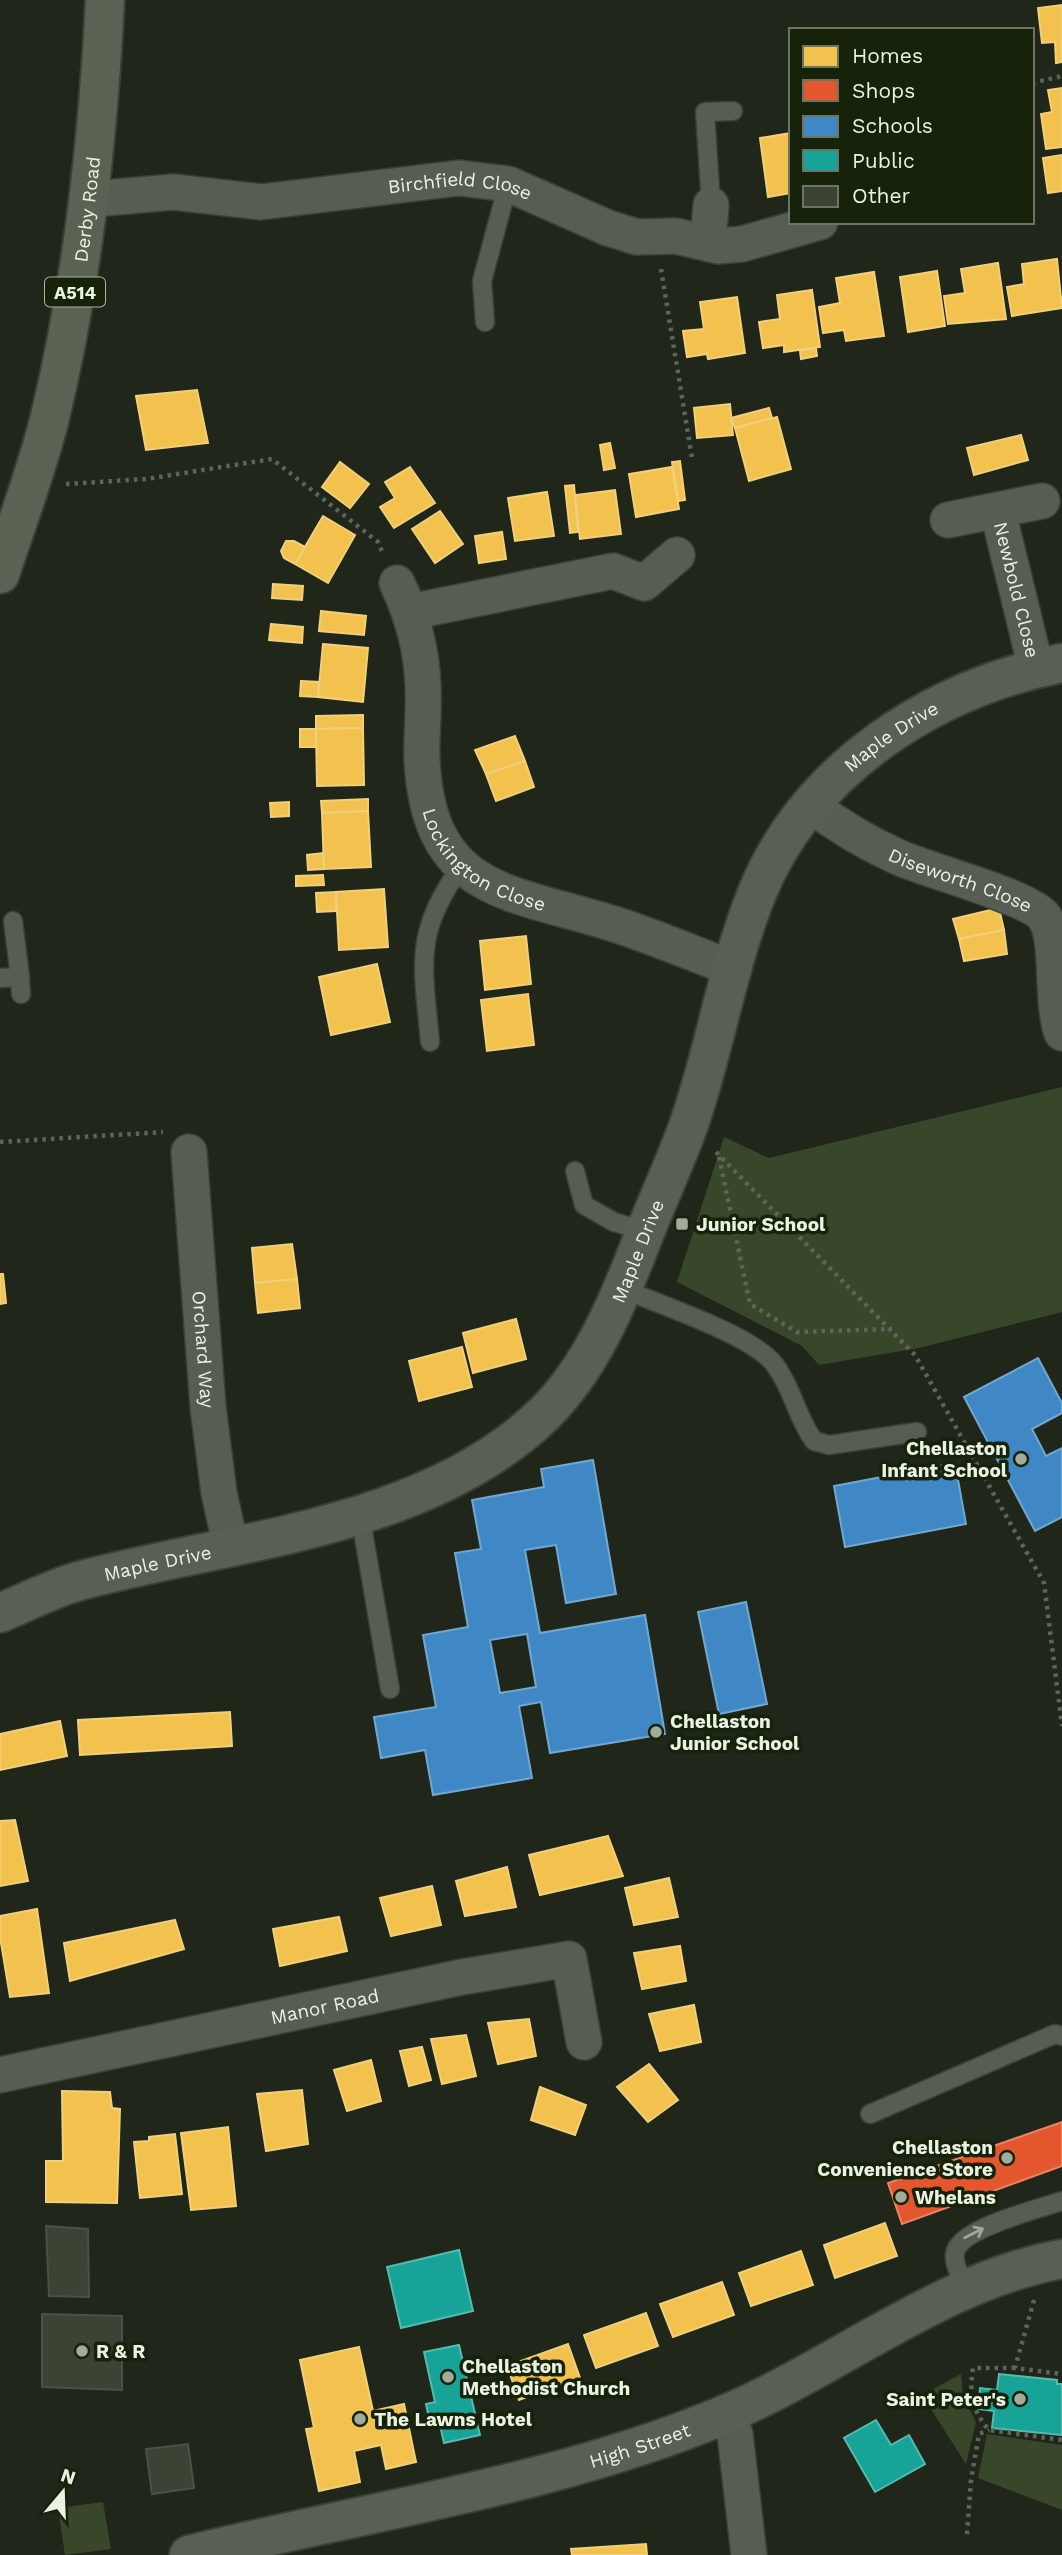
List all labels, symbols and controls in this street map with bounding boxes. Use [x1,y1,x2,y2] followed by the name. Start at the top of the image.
[789,28,1034,224] legend
[852,43,923,68] text: Homes
[852,78,915,103] text: Shops
[852,113,933,138] text: Schools
[852,148,915,173] text: Public
[69,155,105,264] street label: Derby Road
[386,166,536,205] street label: Birchfield Close
[852,183,911,208] text: Other
[45,278,105,306] road number: A514
[989,519,1045,660] street label: Newbold Close
[839,696,942,777] street label: Maple Drive
[418,805,549,916] street label: Lockington Close
[885,843,1036,917] street label: Diseworth Close
[606,1196,669,1306] street label: Maple Drive
[696,1213,826,1236] place label: Junior School
[674,1216,690,1232] marker: Junior School
[188,1290,220,1409] street label: Orchard Way
[881,1437,1008,1482] place label: Chellaston Infant School
[1013,1451,1029,1467] marker: Chellaston Infant School
[102,1540,213,1586] street label: Maple Drive
[670,1710,800,1755] place label: Chellaston Junior School
[648,1724,664,1740] marker: Chellaston Junior School
[268,1983,381,2029] street label: Manor Road
[817,2136,993,2181] place label: Chellaston Convenience Store
[999,2150,1015,2166] marker: Chellaston Convenience Store
[915,2186,996,2209] place label: Whelans
[893,2189,909,2205] marker: Whelans
[963,2226,984,2239] one-way arrow
[96,2340,145,2363] place label: R & R
[74,2343,90,2359] marker: R & R
[462,2355,630,2400] place label: Chellaston Methodist Church
[440,2369,456,2385] marker: Chellaston Methodist Church
[886,2388,1006,2411] place label: Saint Peter's
[1012,2391,1028,2407] marker: Saint Peter's
[374,2408,533,2431] place label: The Lawns Hotel
[352,2411,368,2427] marker: The Lawns Hotel
[587,2418,693,2473] street label: High Street
[28,2457,98,2527] north arrow
[58,2463,79,2490] text: N

